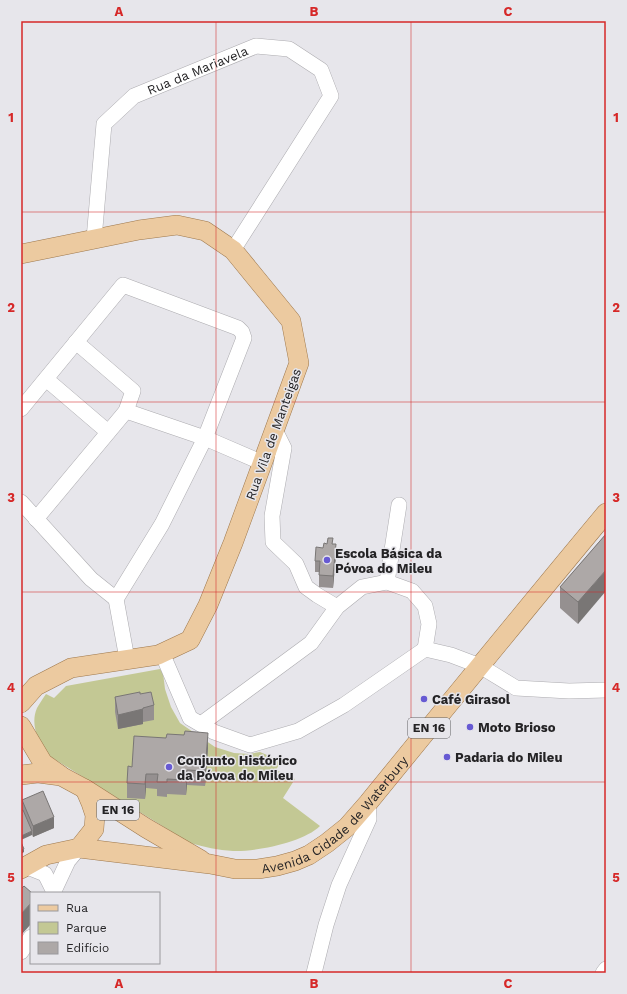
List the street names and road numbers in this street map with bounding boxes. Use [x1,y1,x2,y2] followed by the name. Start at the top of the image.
[145,43,251,98] street label: Rua da Mariavela
[243,366,304,502] street label: Rua Vila de Manteigas
[408,718,450,738] road number: EN 16
[260,753,411,876] street label: Avenida Cidade de Waterbury
[97,800,139,820] road number: EN 16

